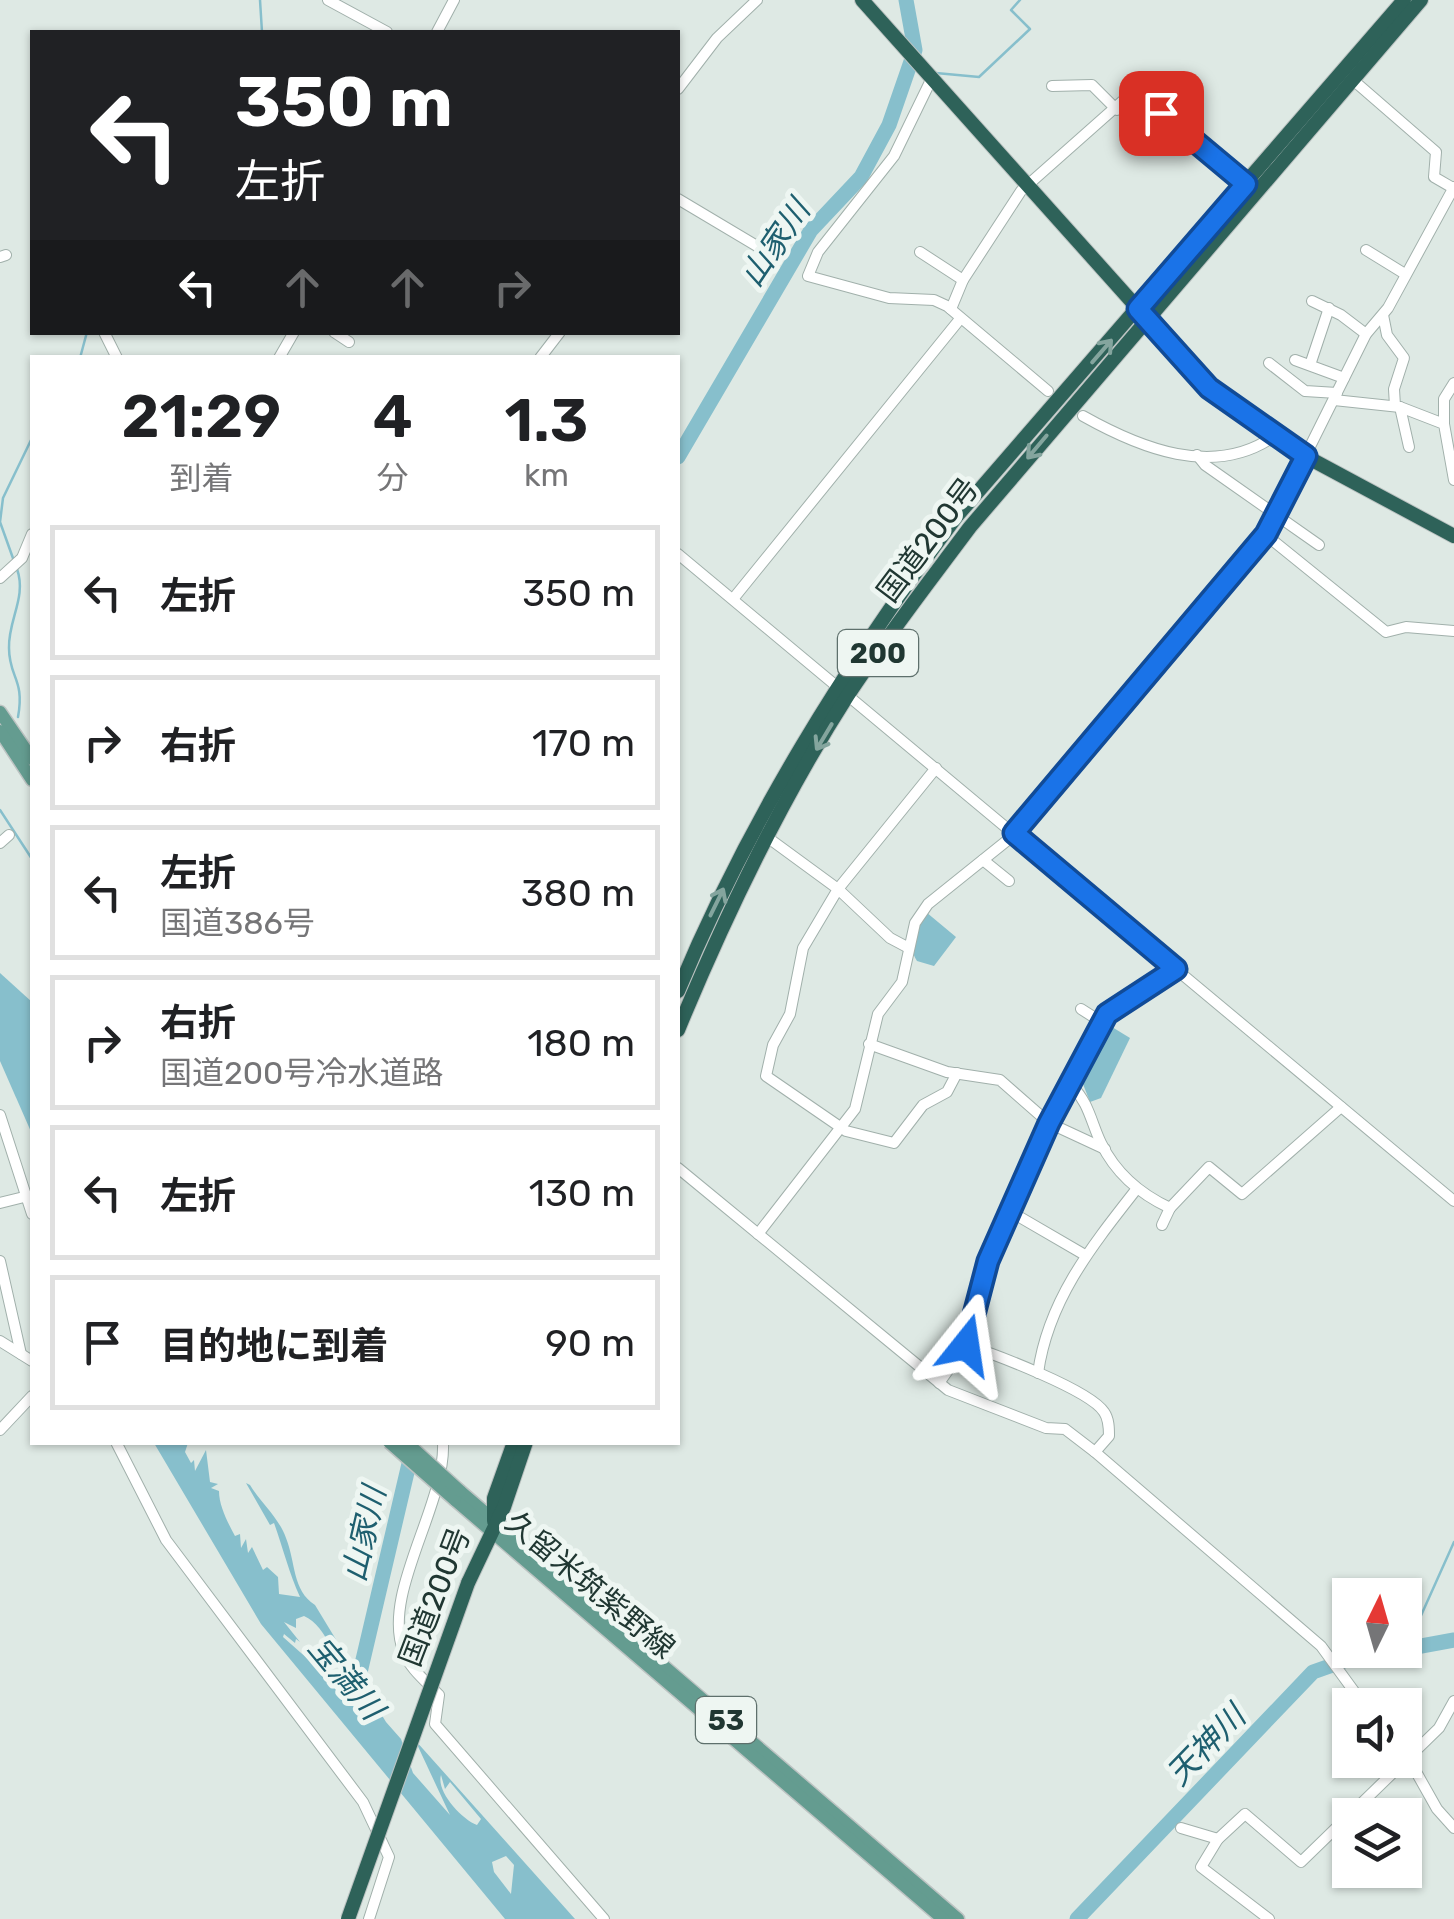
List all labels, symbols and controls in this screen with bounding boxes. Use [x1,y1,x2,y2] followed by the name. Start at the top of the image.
[235,61,453,144] text: 350 m
[70,70,200,200] icon: left
[1119,71,1204,156] pin
[1134,86,1189,141] icon: arrive
[235,155,325,208] text: 左折
[732,190,819,293] water label: 山家川
[170,260,225,315] icon: left
[275,260,330,315] icon: ahead
[380,260,435,315] icon: ahead
[485,260,540,315] icon: right
[1090,339,1113,364] one-way arrow
[122,381,281,452] text: 21:29
[373,381,413,452] text: 4
[504,385,588,456] text: 1.3
[1027,434,1049,460] one-way arrow
[524,456,569,494] text: km
[169,459,233,497] text: 到着
[377,459,409,497] text: 分
[870,471,986,609] street label: 国道200号
[75,565,130,620] icon: left
[522,570,635,616] text: 350 m
[160,573,236,619] text: 左折
[838,630,918,676] road number: 200
[75,715,130,770] icon: right
[532,720,635,766] text: 170 m
[814,722,834,750] one-way arrow
[160,723,236,769] text: 右折
[160,850,236,896] text: 左折
[75,865,130,920] icon: left
[521,870,635,916] text: 380 m
[708,888,727,918] one-way arrow
[160,904,315,942] text: 国道386号
[160,1000,236,1046] text: 右折
[75,1015,130,1070] icon: right
[527,1020,635,1066] text: 180 m
[160,1054,443,1092] text: 国道200号冷水道路
[75,1165,130,1220] icon: left
[529,1170,635,1216] text: 130 m
[160,1173,236,1219] text: 左折
[914,1293,1018,1397] position arrow
[75,1315,130,1370] icon: arrive
[545,1320,635,1366] text: 90 m
[160,1323,388,1369] text: 目的地に到着
[335,1480,394,1585] water label: 山家川
[498,1504,682,1666] street label: 久留米筑紫野線
[392,1523,478,1671] street label: 国道200号
[1332,1578,1422,1668] north arrow
[1332,1578,1422,1888] map controls
[301,1629,393,1729] water label: 宝満川
[1332,1688,1422,1778] button: sound
[1159,1695,1255,1793] water label: 天神川
[696,1697,756,1743] road number: 53
[1332,1798,1422,1888] button: layers

